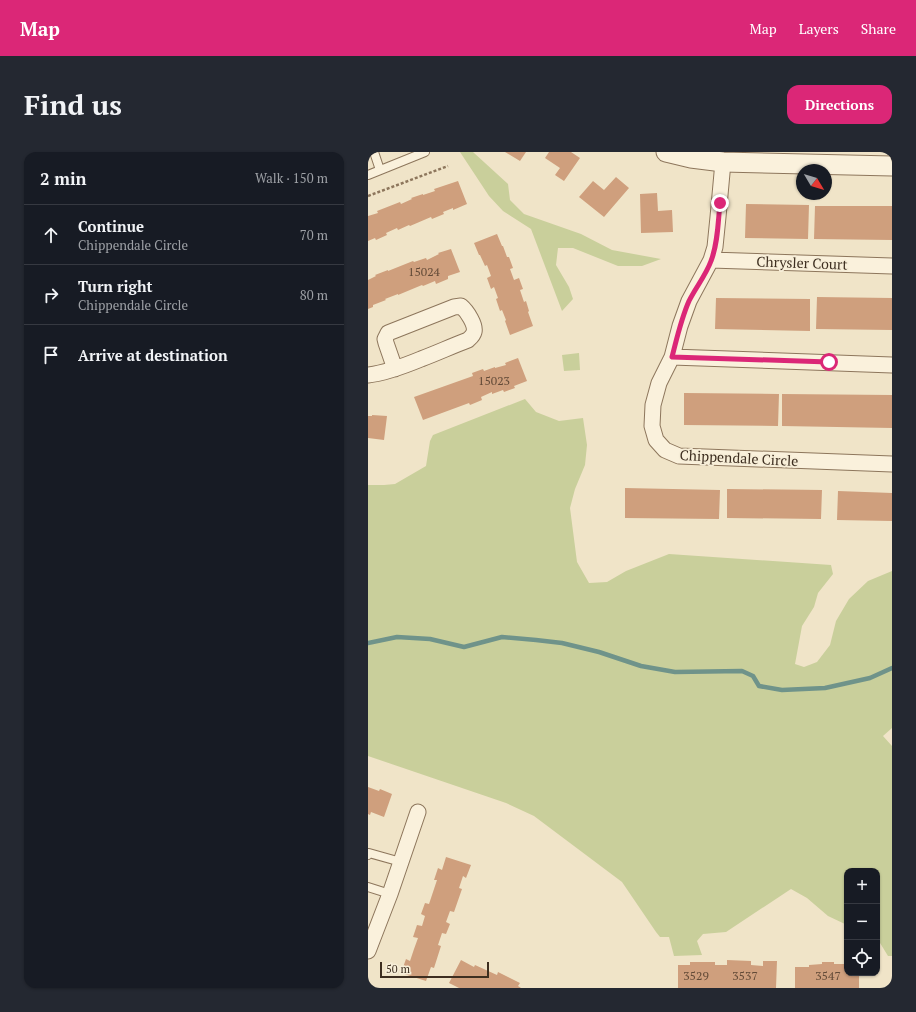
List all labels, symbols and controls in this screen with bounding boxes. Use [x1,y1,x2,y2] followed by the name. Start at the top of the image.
[20,16,60,41] text: Map
[750,19,777,38] text: Map
[799,19,839,38] text: Layers
[861,19,896,38] text: Share
[787,85,892,124] button: Directions
[24,86,122,123] text: Find us
[796,164,832,200] north arrow
[40,167,87,190] text: 2 min
[255,169,328,187] text: Walk · 150 m
[711,194,729,212] route end
[78,216,144,236] text: Continue
[40,224,62,246] icon: ahead
[300,226,328,244] text: 70 m
[78,236,188,254] text: Chippendale Circle
[756,251,849,274] street label: Chrysler Court
[408,264,441,279] house number: 15024
[78,276,153,296] text: Turn right
[40,284,62,306] icon: right
[300,286,328,304] text: 80 m
[78,296,188,314] text: Chippendale Circle
[40,344,62,366] icon: arrive
[78,345,228,365] text: Arrive at destination
[820,353,838,371] route start
[478,373,510,388] house number: 15023
[679,445,799,470] street label: Chippendale Circle
[844,868,880,976] map controls
[844,868,880,904] button: +
[844,904,880,940] button: −
[844,940,880,976] button: locate
[380,960,489,979] scale bar
[386,962,410,976] text: 50 m
[683,968,709,983] house number: 3529
[732,968,758,983] house number: 3537
[815,968,841,983] house number: 3547

